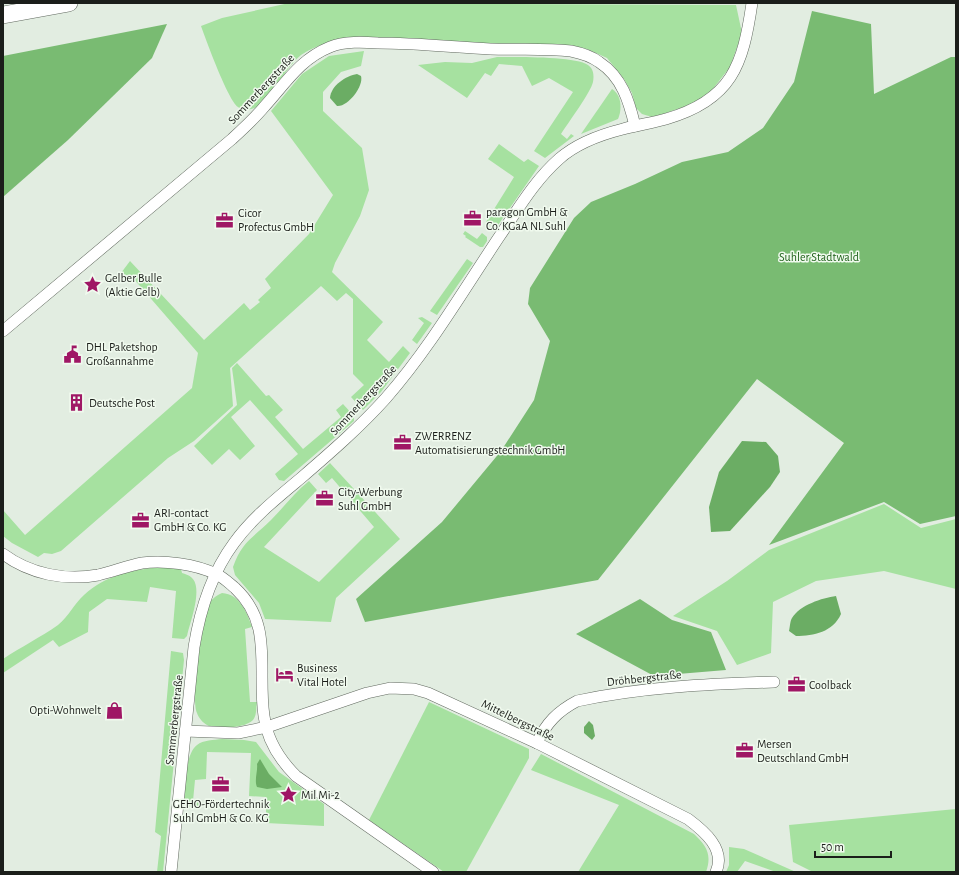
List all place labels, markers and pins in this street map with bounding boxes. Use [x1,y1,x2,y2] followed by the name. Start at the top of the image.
[486,206,568,232] place label: paragon GmbH & Co. KGaA NL Suhl
[238,207,314,233] place label: Cicor Profectus GmbH
[463,209,483,229] office icon: paragon GmbH & Co. KGaA NL Suhl
[215,210,235,230] office icon: Cicor Profectus GmbH
[105,272,162,298] place label: Gelber Bulle (Aktie Gelb)
[82,275,102,295] place icon: Gelber Bulle (Aktie Gelb)
[86,341,158,367] place label: DHL Paketshop Großannahme
[63,344,83,364] public building icon: DHL Paketshop Großannahme
[66,393,86,413] building icon: Deutsche Post
[89,397,155,409] place label: Deutsche Post
[415,430,566,456] place label: ZWERRENZ Automatisierungstechnik GmbH
[392,433,412,453] office icon: ZWERRENZ Automatisierungstechnik GmbH
[338,486,402,512] place label: City-Werbung Suhl GmbH
[315,489,335,509] office icon: City-Werbung Suhl GmbH
[154,507,227,533] place label: ARI-contact GmbH & Co. KG
[131,510,151,530] office icon: ARI-contact GmbH & Co. KG
[297,662,347,688] place label: Business Vital Hotel
[274,665,294,685] hotel icon: Business Vital Hotel
[786,675,806,695] office icon: Coolback
[809,679,852,691] place label: Coolback
[104,700,124,720] shop icon: Opti-Wohnwelt
[29,704,101,716] place label: Opti-Wohnwelt
[757,738,849,764] place label: Mersen Deutschland GmbH
[734,741,754,761] office icon: Mersen Deutschland GmbH
[211,775,231,795] office icon: GEHO-Fördertechnik Suhl GmbH & Co. KG
[278,785,298,805] place icon: Mil Mi-2
[301,789,340,801] place label: Mil Mi-2
[173,798,270,824] place label: GEHO-Fördertechnik Suhl GmbH & Co. KG

